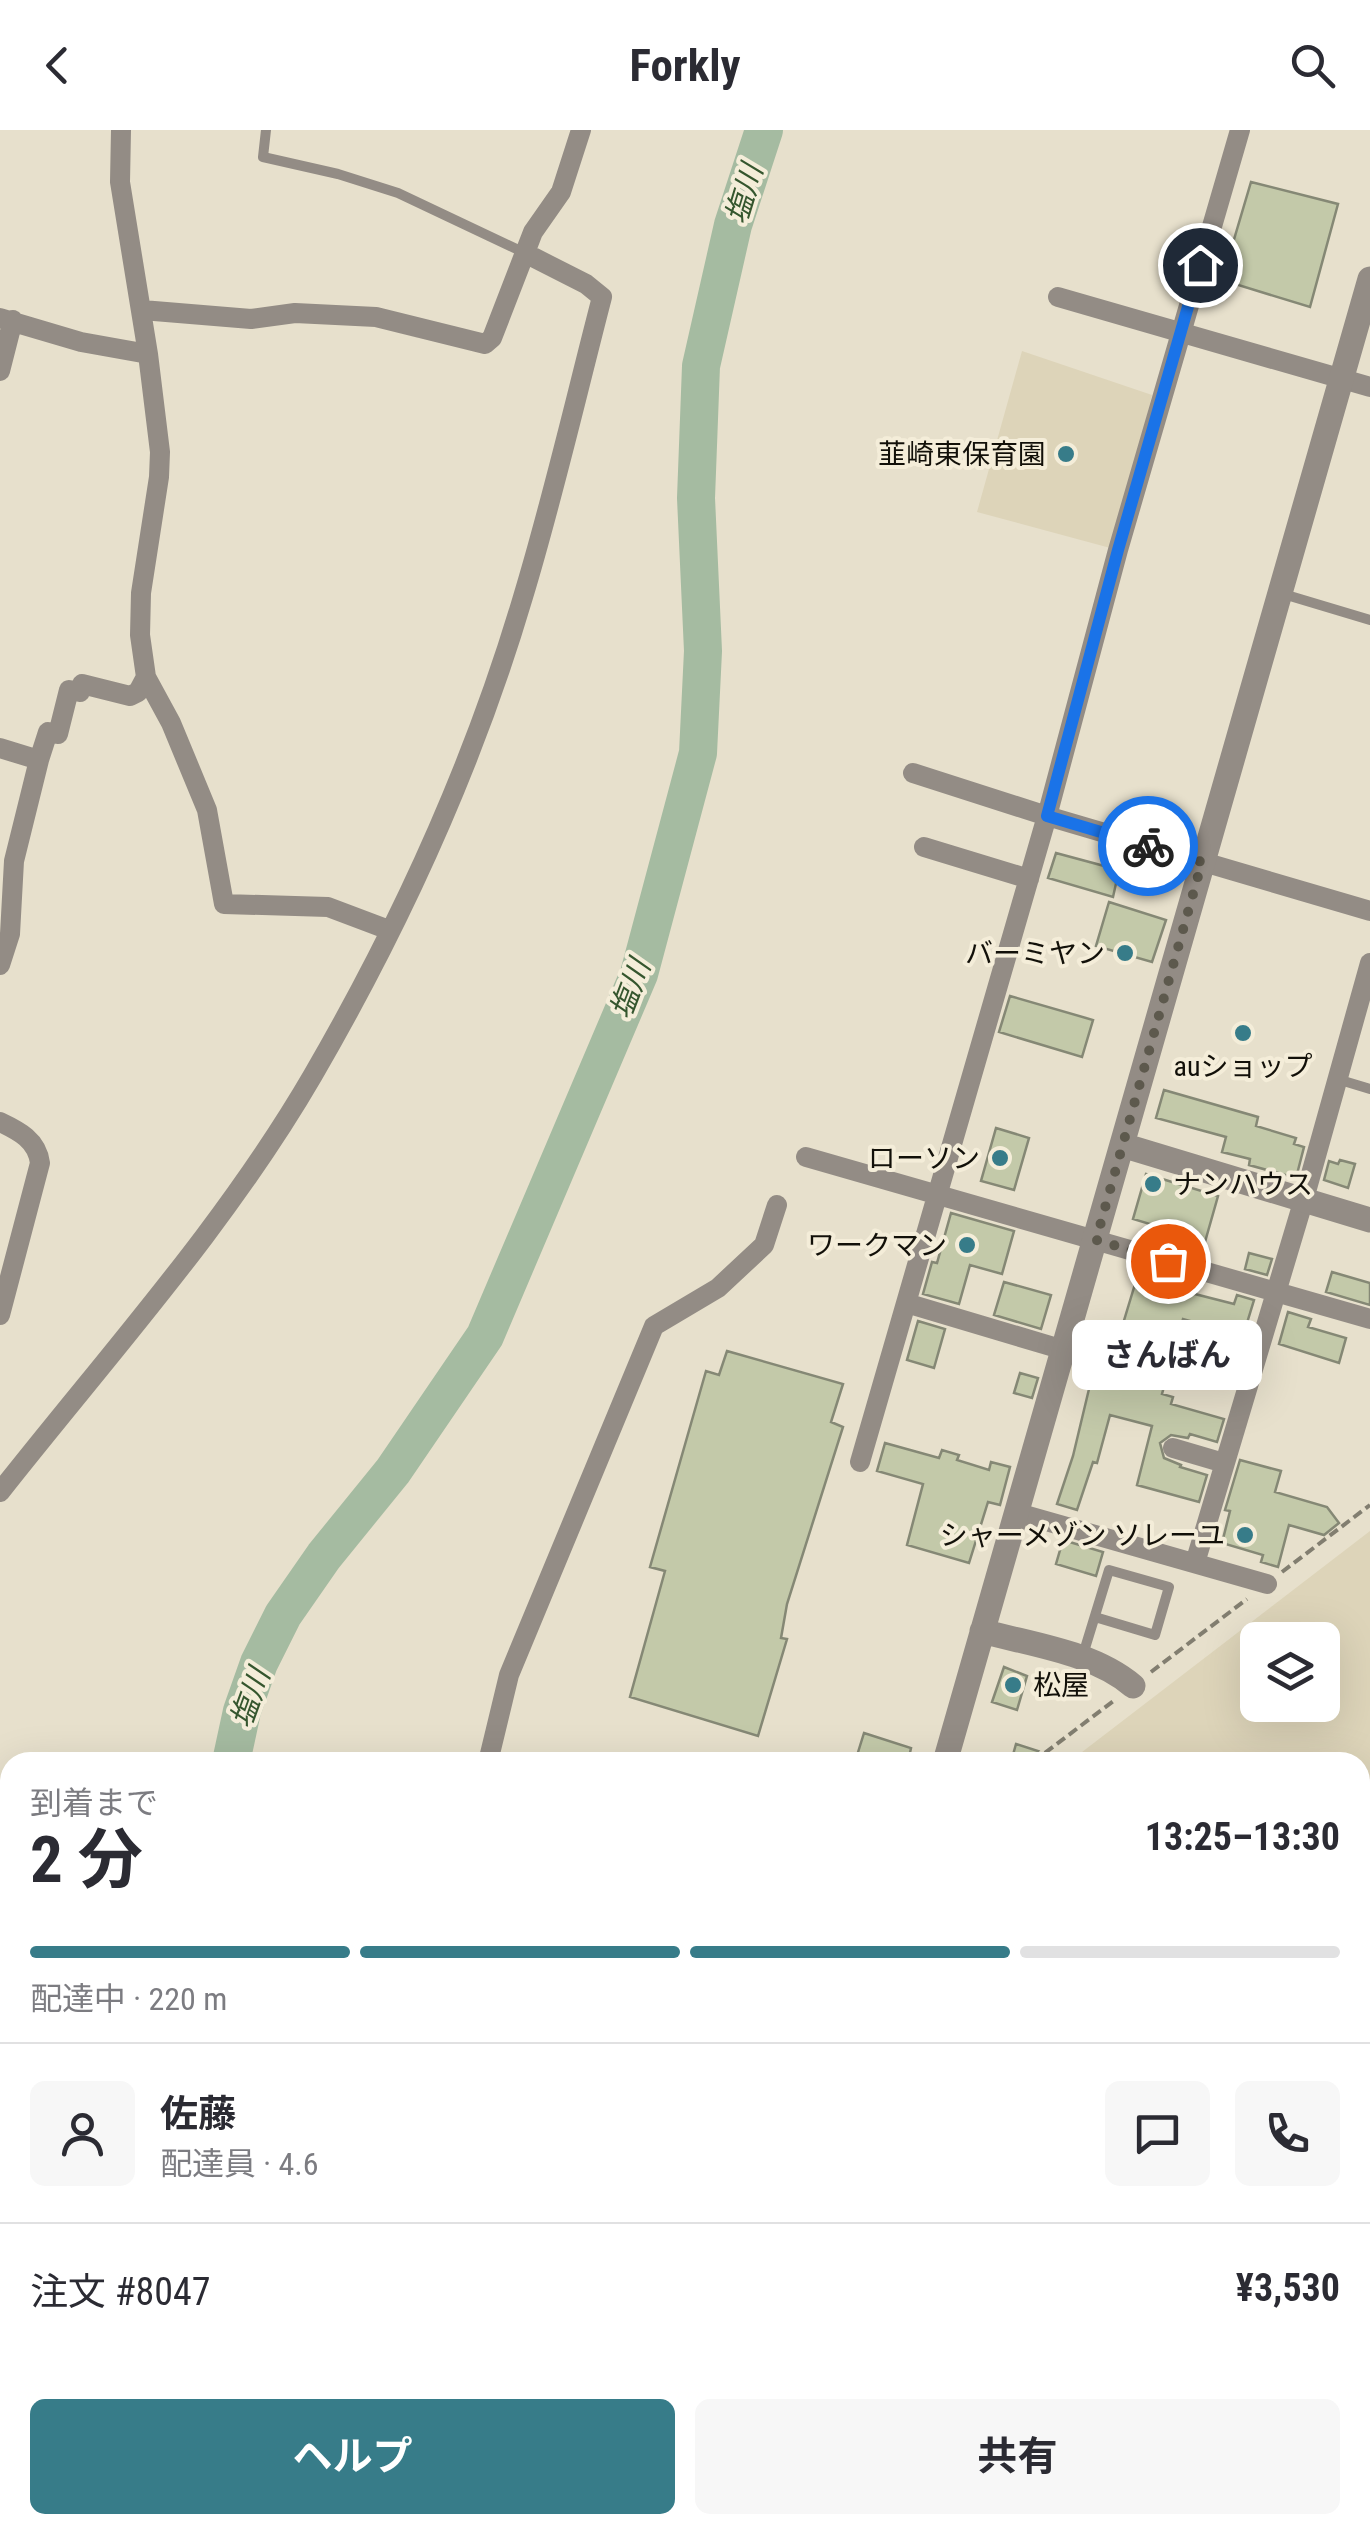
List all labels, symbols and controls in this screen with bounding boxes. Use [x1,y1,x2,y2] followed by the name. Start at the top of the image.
[30,38,85,93] icon: back
[1285,38,1340,93] icon: search
[629,39,741,92] text: Forkly
[718,157,770,228] water label: 塩川
[1158,223,1243,308] pin
[1173,238,1228,293] icon: home
[878,438,1046,471] place label: 韮崎東保育園
[1055,443,1077,465] marker: 韮崎東保育園
[1098,796,1198,896] courier
[1121,819,1176,874] icon: bike
[965,937,1105,970] place label: バーミヤン
[1114,942,1136,964] marker: バーミヤン
[603,952,658,1023] water label: 塩川
[1232,1022,1254,1044] marker: auショップ
[1174,1050,1312,1083] place label: auショップ
[868,1142,980,1175] place label: ローソン
[989,1147,1011,1169] marker: ローソン
[1173,1168,1313,1201] place label: ナンハウス
[1142,1173,1164,1195] marker: ナンハウス
[1126,1219,1211,1304] pin
[807,1229,947,1262] place label: ワークマン
[956,1234,978,1256] marker: ワークマン
[1141,1234,1196,1289] icon: bag
[1073,1321,1263,1391] callout: さんばん
[1103,1336,1231,1374] text: さんばん
[940,1519,1225,1552] place label: シャーメゾン ソレーユ
[1234,1524,1256,1546] marker: シャーメゾン ソレーユ
[1240,1622,1340,1722] map controls
[1240,1622,1340,1722] button: layers
[223,1661,278,1732] water label: 塩川
[1033,1669,1089,1702] place label: 松屋
[1002,1674,1024,1696] marker: 松屋
[30,1784,158,1822] text: 到着まで
[1145,1815,1340,1859] text: 13:25–13:30
[30,1822,143,1898] text: 2 分
[30,1980,227,2018] text: 配達中 · 220 m
[30,2081,135,2186] button: person
[1105,2081,1210,2186] button: chat
[1235,2081,1340,2186] button: phone
[160,2092,236,2136] text: 佐藤
[160,2145,319,2183] text: 配達員 · 4.6
[1236,2266,1340,2310] text: ¥3,530
[30,2270,211,2314] text: 注文 #8047
[30,2399,675,2514] button: ヘルプ
[695,2399,1340,2514] button: 共有

